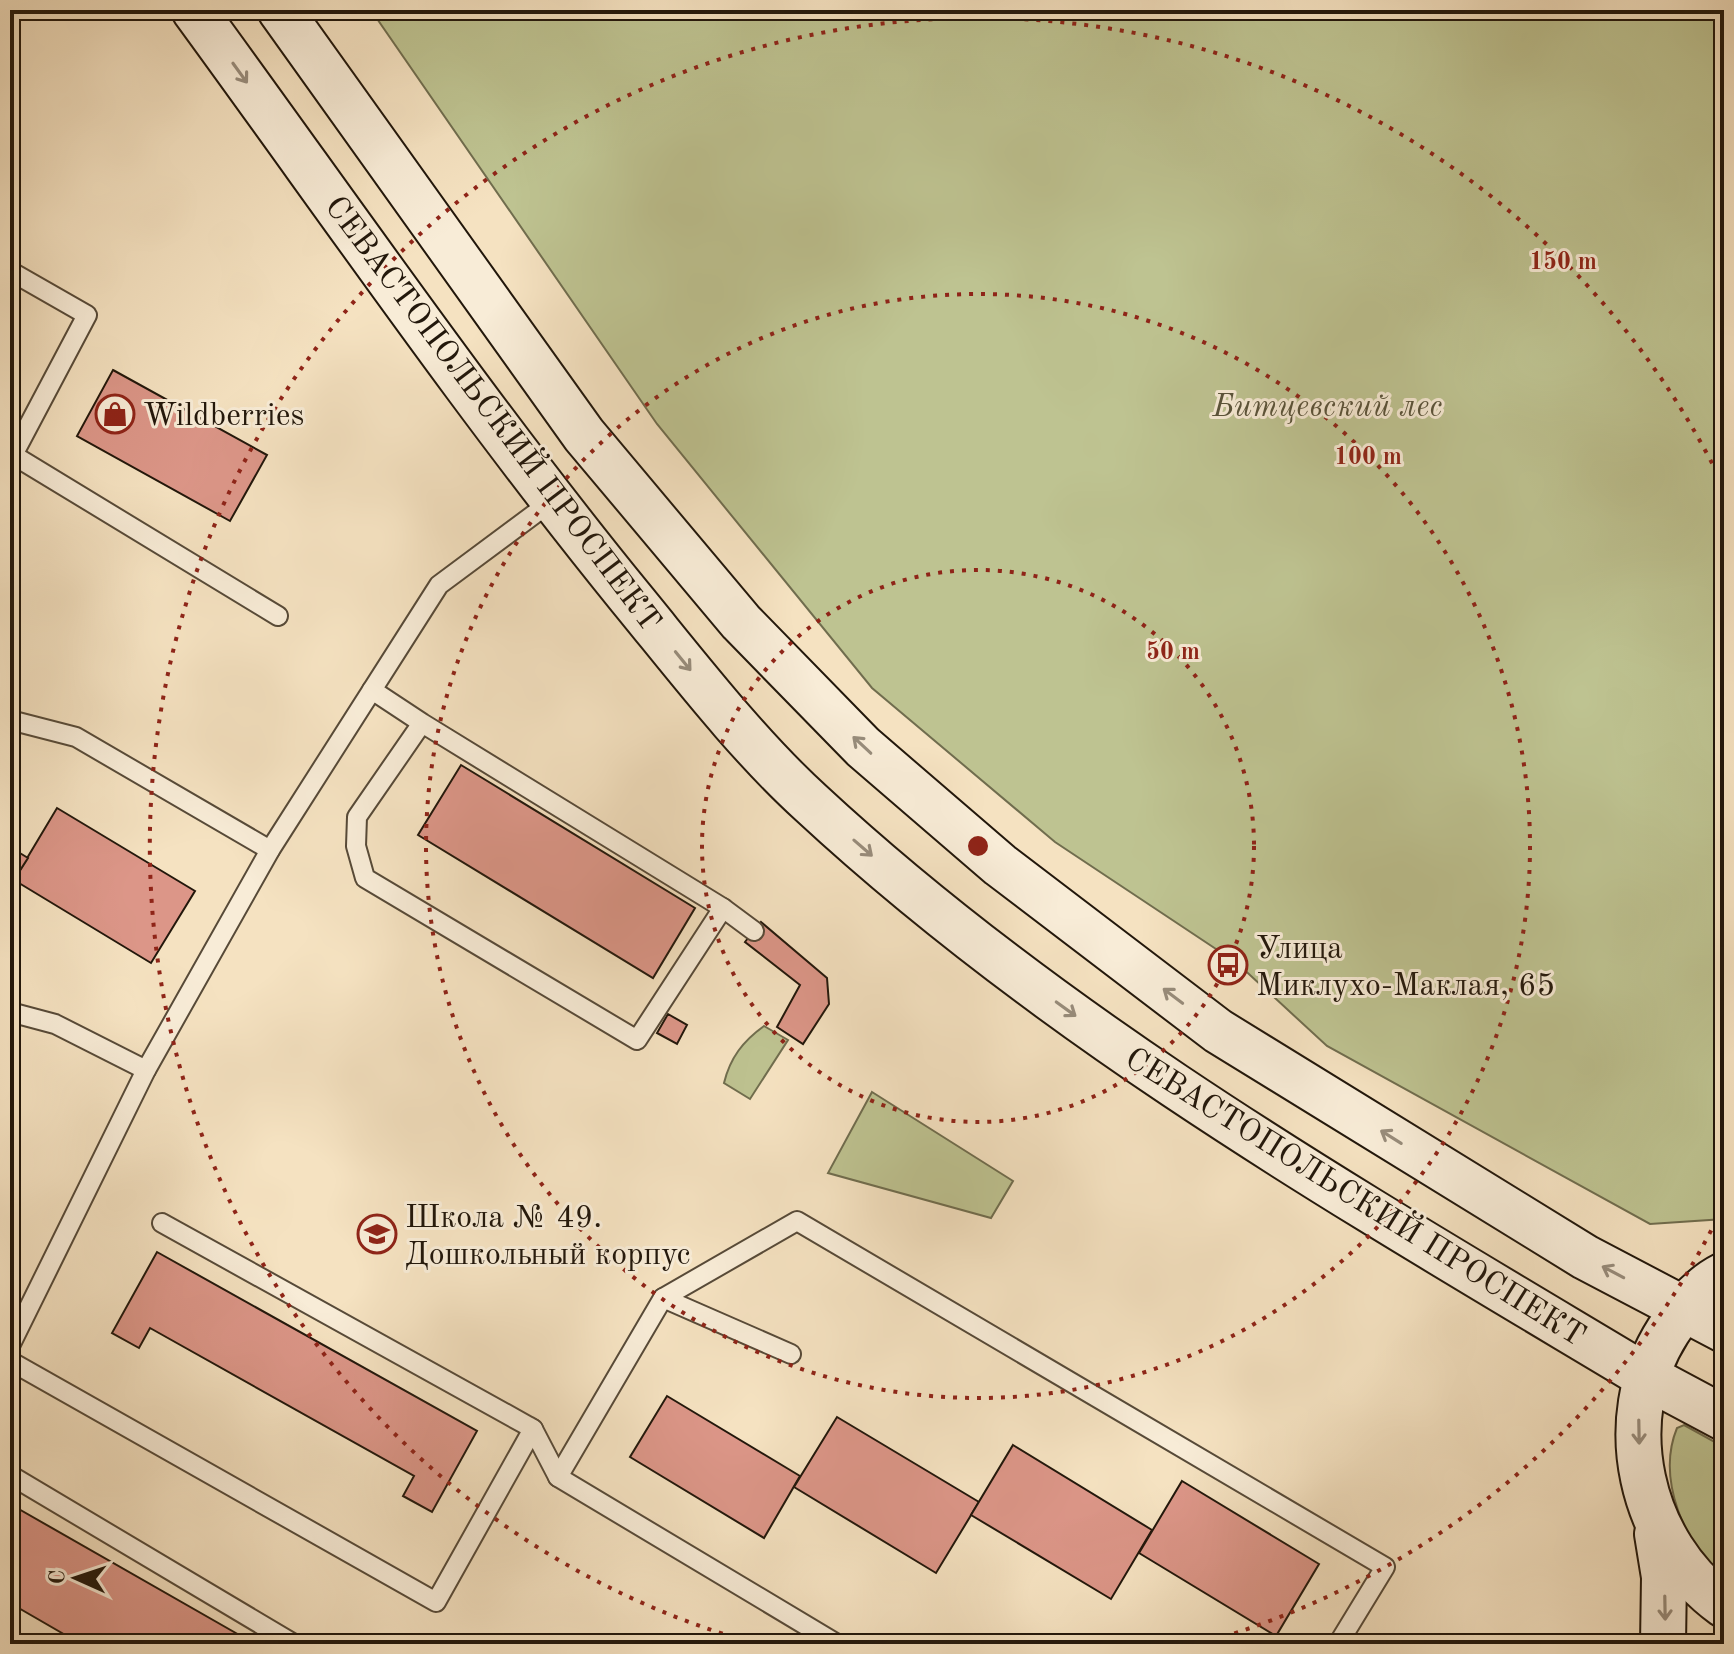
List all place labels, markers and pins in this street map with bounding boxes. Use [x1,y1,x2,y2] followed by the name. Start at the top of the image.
[94,393,136,435] shop icon: Wildberries
[143,401,304,433] place label: Wildberries
[964,832,992,860] centre of rings
[1256,934,1555,1003] place label: Улица Миклухо-Маклая, 65
[1207,944,1249,986] bus stop icon: Улица Миклухо-Маклая, 65
[405,1203,691,1272] place label: Школа № 49. Дошкольный корпус
[356,1213,398,1255] school or university icon: Школа № 49. Дошкольный корпус

